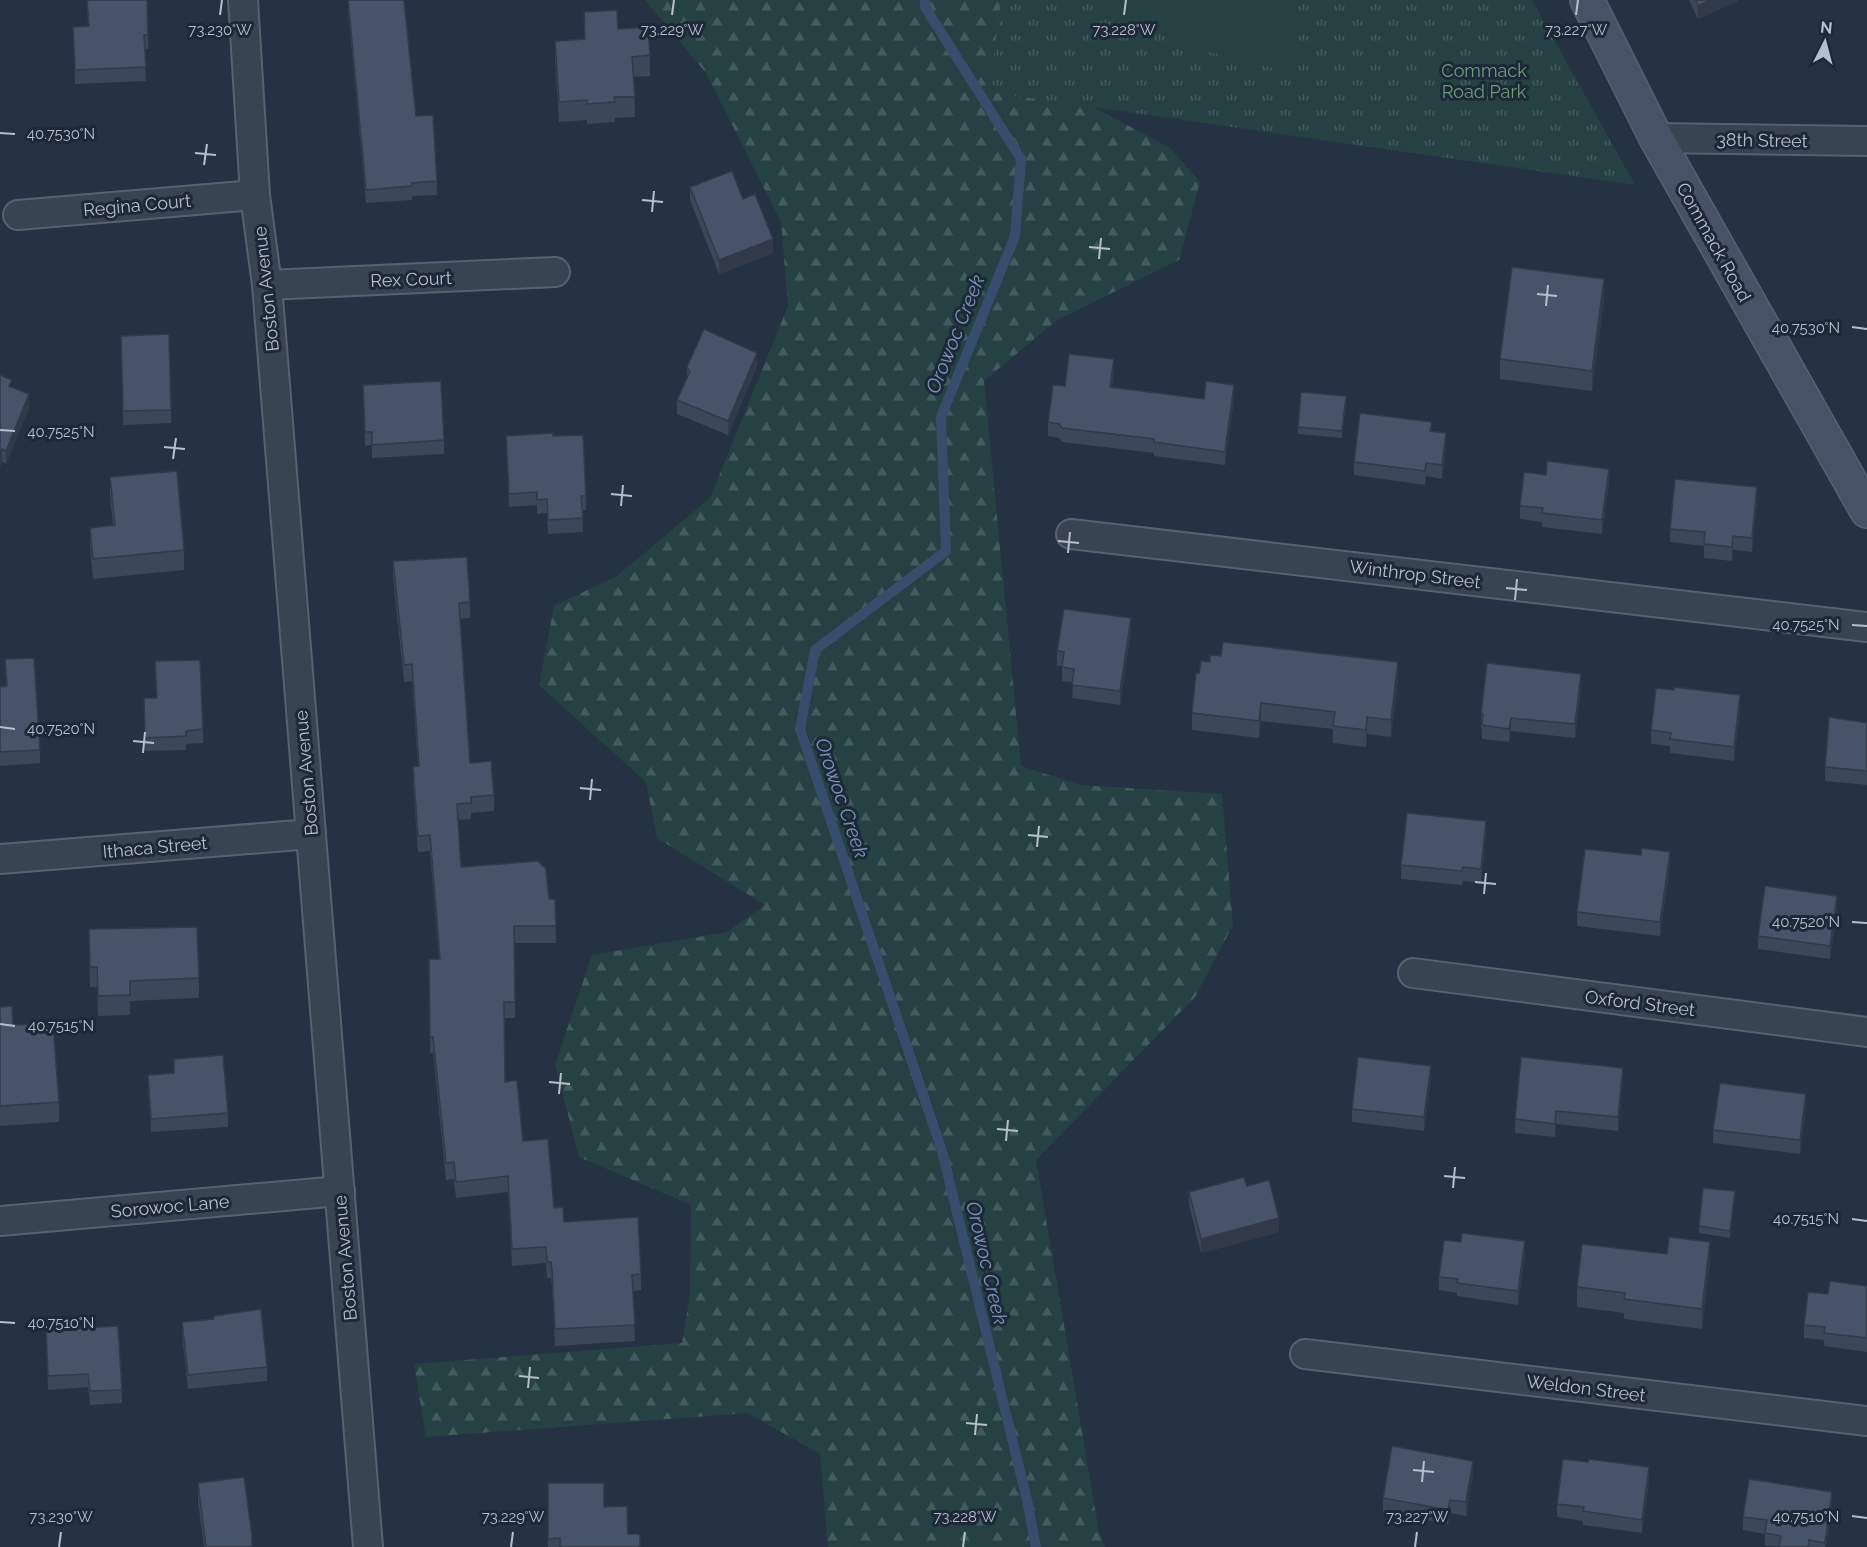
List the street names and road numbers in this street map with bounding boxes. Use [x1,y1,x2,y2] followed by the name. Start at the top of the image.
[1716,129,1808,151] street label: 38th Street
[1673,179,1755,305] street label: Commack Road
[82,190,192,220] street label: Regina Court
[249,225,283,353] street label: Boston Avenue
[370,267,452,291] street label: Rex Court
[1348,556,1482,592] street label: Winthrop Street
[290,709,322,837] street label: Boston Avenue
[102,832,208,862] street label: Ithaca Street
[1584,986,1696,1020] street label: Oxford Street
[110,1190,231,1222] street label: Sorowoc Lane
[329,1194,361,1322] street label: Boston Avenue
[1525,1370,1647,1406] street label: Weldon Street

